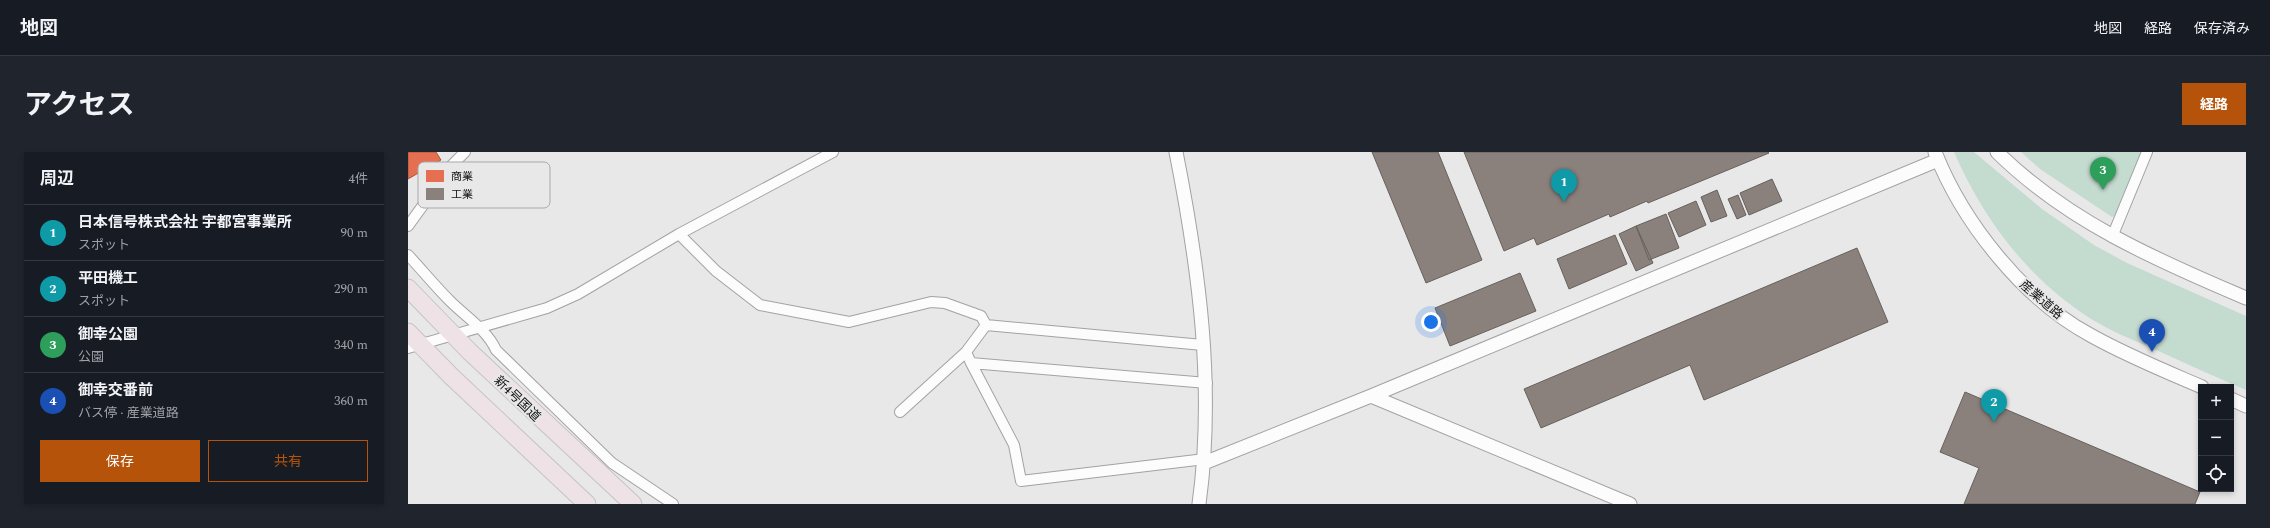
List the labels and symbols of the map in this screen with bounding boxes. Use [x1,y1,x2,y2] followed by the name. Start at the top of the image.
[2090,157,2116,190] pin: 3
[418,162,550,208] legend
[451,168,473,185] text: 商業
[1551,169,1577,202] pin: 1
[451,186,473,203] text: 工業
[2015,275,2068,324] street label: 産業道路
[1421,312,1441,332] your location
[2139,319,2165,352] pin: 4
[489,371,545,426] street label: 新4号国道
[1981,389,2007,422] pin: 2

